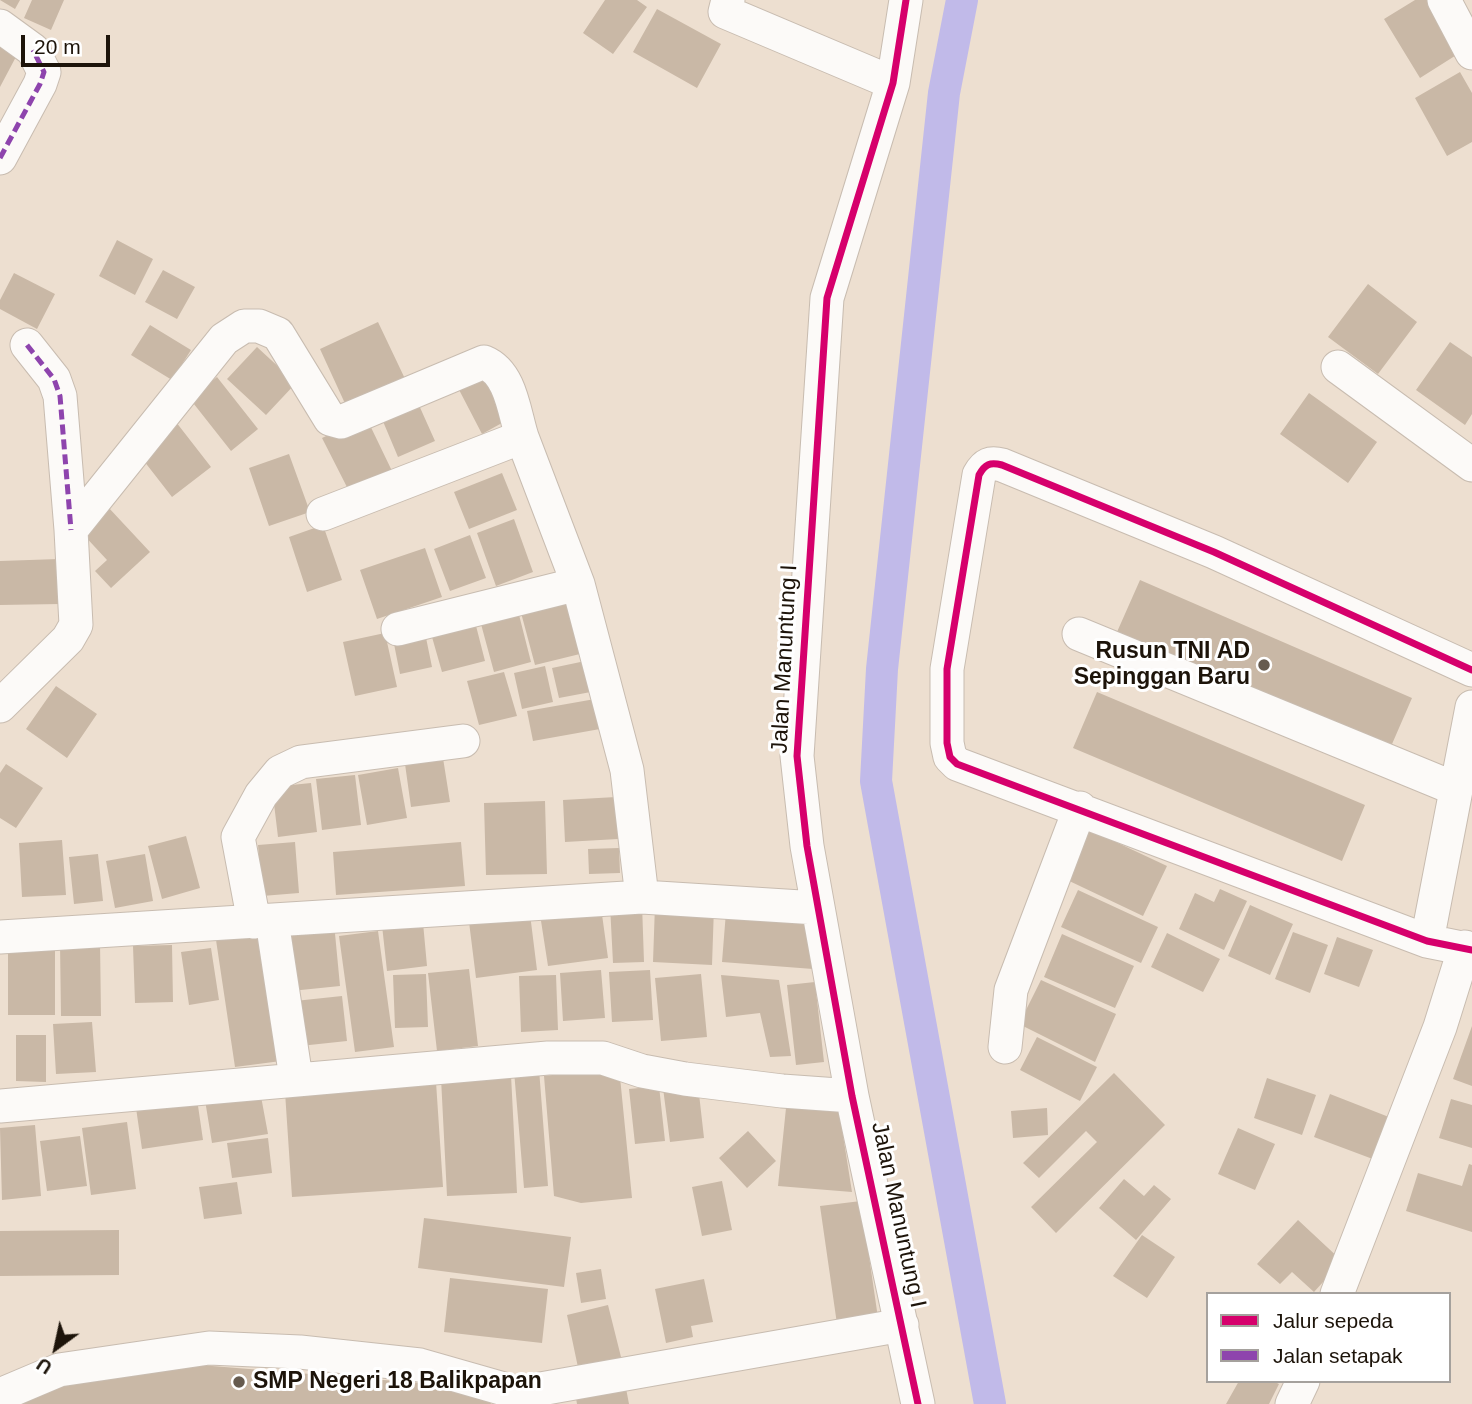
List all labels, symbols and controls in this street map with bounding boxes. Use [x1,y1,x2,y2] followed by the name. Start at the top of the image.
[24,21,114,65] scale bar
[34,35,81,58] text: 20 m
[766,564,804,754] street label: Jalan Manuntung I
[1074,638,1250,692] place label: Rusun TNI AD Sepinggan Baru
[1256,657,1272,673] marker: Rusun TNI AD Sepinggan Baru
[865,1120,931,1310] street label: Jalan Manuntung I
[1206,1292,1451,1383] legend
[1273,1309,1393,1332] text: Jalur sepeda
[21,1313,91,1383] north arrow
[1273,1344,1403,1367] text: Jalan setapak
[33,1353,56,1379] text: U
[253,1368,542,1396] place label: SMP Negeri 18 Balikpapan
[231,1374,247,1390] marker: SMP Negeri 18 Balikpapan

